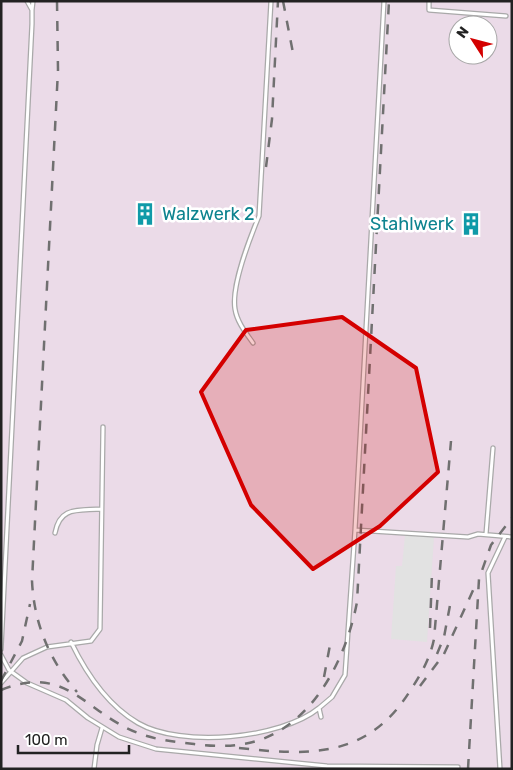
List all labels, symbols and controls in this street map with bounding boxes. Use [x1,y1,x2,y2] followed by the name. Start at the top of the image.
[448,15,498,65] north arrow
[453,24,473,42] text: N
[132,201,158,227] building icon: Walzwerk 2
[162,203,255,225] place label: Walzwerk 2
[458,211,484,237] building icon: Stahlwerk
[370,213,455,235] place label: Stahlwerk
[18,722,129,754] scale bar
[25,731,67,749] text: 100 m

